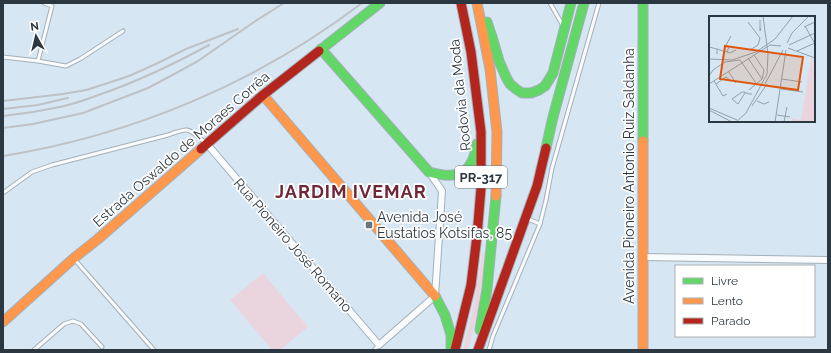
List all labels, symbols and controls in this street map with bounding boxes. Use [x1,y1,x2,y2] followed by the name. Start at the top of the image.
[16,16,56,56] north arrow
[709,16,815,122] inset map
[30,20,40,34] text: N
[446,38,474,152] street label: Rodovia da Moda
[621,48,637,304] street label: Avenida Pioneiro Antonio Ruiz Saldanha
[90,68,272,230] street label: Estrada Oswaldo de Moraes Corrêa
[455,166,507,188] road number: PR-317
[231,175,355,315] street label: Rua Pioneiro José Romano
[275,181,427,202] district label: JARDIM IVEMAR
[377,209,512,241] place label: Avenida José Eustatios Kotsifas, 85
[364,220,374,230] marker: Avenida José Eustatios Kotsifas, 85
[675,265,815,337] legend
[711,274,738,288] text: Livre
[711,294,743,308] text: Lento
[711,314,750,328] text: Parado

